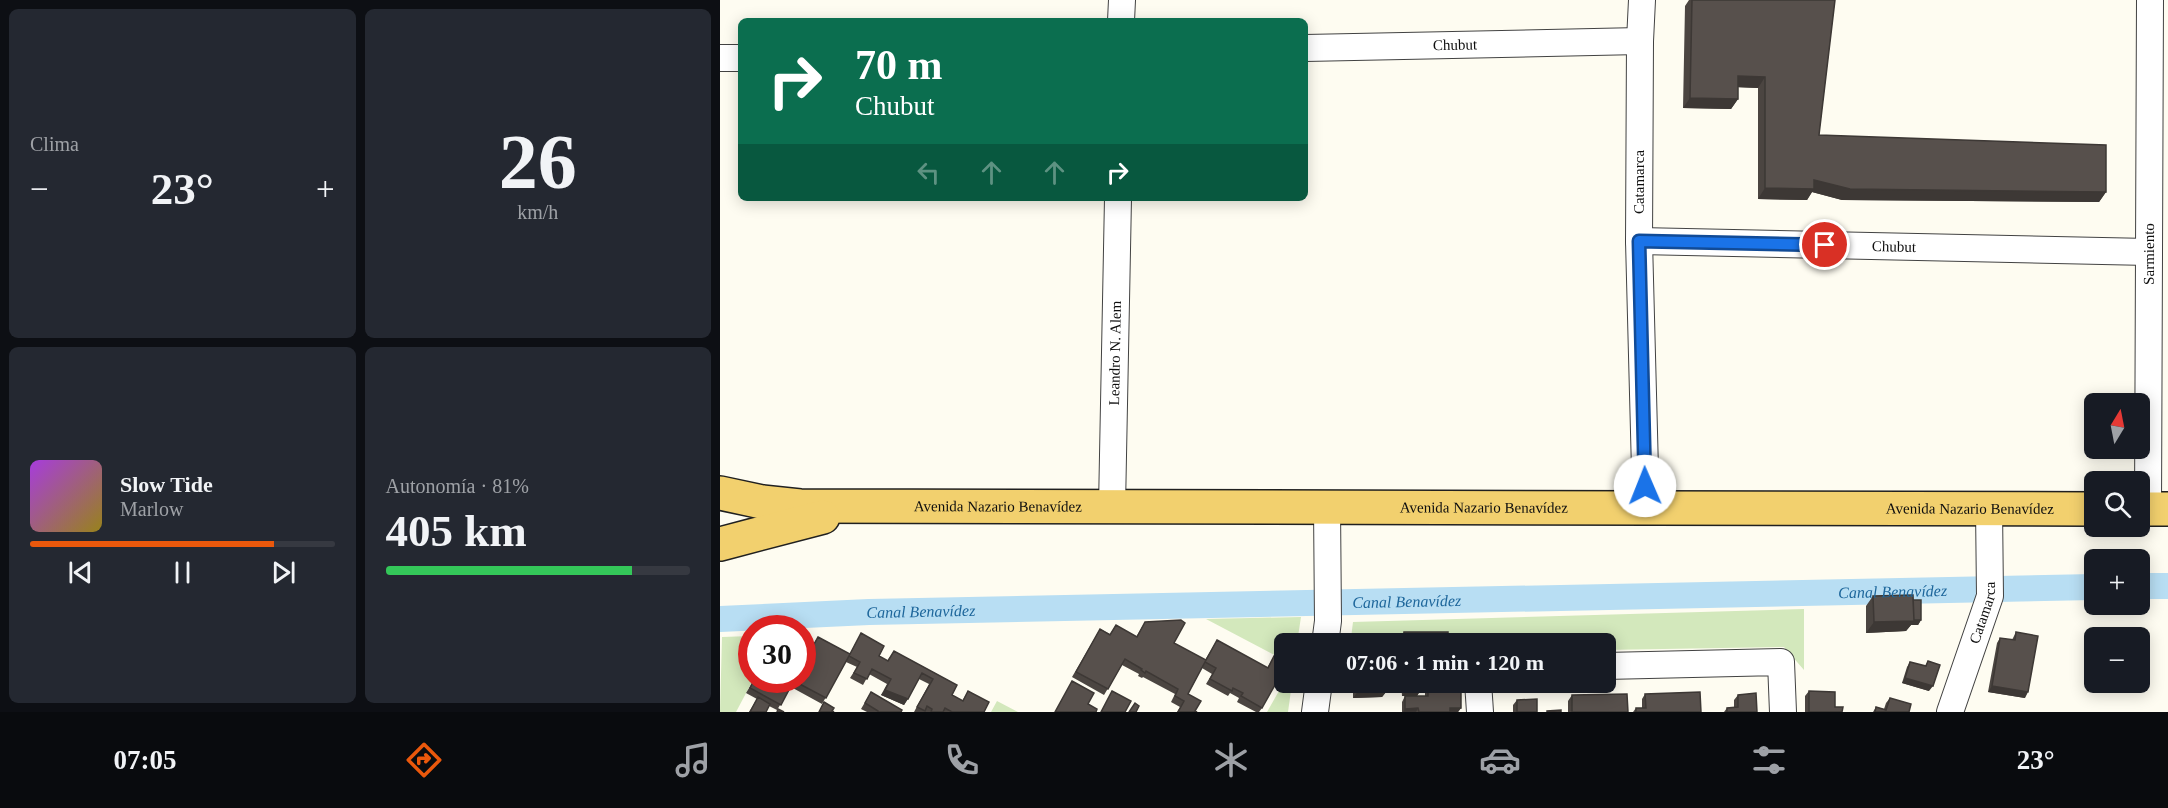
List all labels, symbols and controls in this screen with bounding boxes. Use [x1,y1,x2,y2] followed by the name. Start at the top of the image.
[1433,36,1478,53] street label: Chubut
[756,42,834,120] icon: right
[855,42,943,88] text: 70 m
[855,91,935,121] text: Chubut
[499,118,577,205] text: 26
[30,133,79,155] text: Clima
[1631,150,1647,214] street label: Catamarca
[912,156,945,189] icon: left
[975,156,1008,189] icon: ahead
[1038,156,1071,189] icon: ahead
[1101,156,1134,189] icon: right
[151,164,214,214] text: 23°
[30,171,49,207] text: −
[316,171,335,207] text: +
[517,201,558,223] text: km/h
[1799,219,1850,270] pin
[2141,223,2157,285] street label: Sarmiento
[1808,228,1841,261] icon: arrive
[1872,238,1917,255] street label: Chubut
[1106,300,1124,406] street label: Leandro N. Alem
[2084,393,2150,459] north arrow
[2084,393,2150,693] map controls
[1613,454,1677,518] position arrow
[2084,471,2150,537] button: search
[120,472,213,497] text: Slow Tide
[386,475,529,497] text: Autonomía · 81%
[120,498,183,520] text: Marlow
[914,498,1082,515] street label: Avenida Nazario Benavídez
[1400,499,1568,516] street label: Avenida Nazario Benavídez
[1886,501,2054,517] street label: Avenida Nazario Benavídez
[386,506,527,556] text: 405 km
[2084,549,2150,615] button: +
[64,556,97,589] icon: previous
[166,556,199,589] icon: pause
[267,556,300,589] icon: next
[1966,581,1998,646] street label: Catamarca
[1838,582,1948,601] water label: Canal Benavídez
[1352,592,1462,611] water label: Canal Benavídez
[866,602,976,621] water label: Canal Benavídez
[738,615,816,693] speed limit sign: 30
[2084,627,2150,693] button: −
[1346,650,1544,675] text: 07:06 · 1 min · 120 m
[403,739,445,781] icon: directions
[672,739,714,781] icon: music
[941,739,983,781] icon: phone
[1210,739,1252,781] icon: climate
[1479,739,1521,781] icon: car
[1748,739,1790,781] icon: filters
[113,745,176,775] text: 07:05
[2017,745,2054,775] text: 23°

